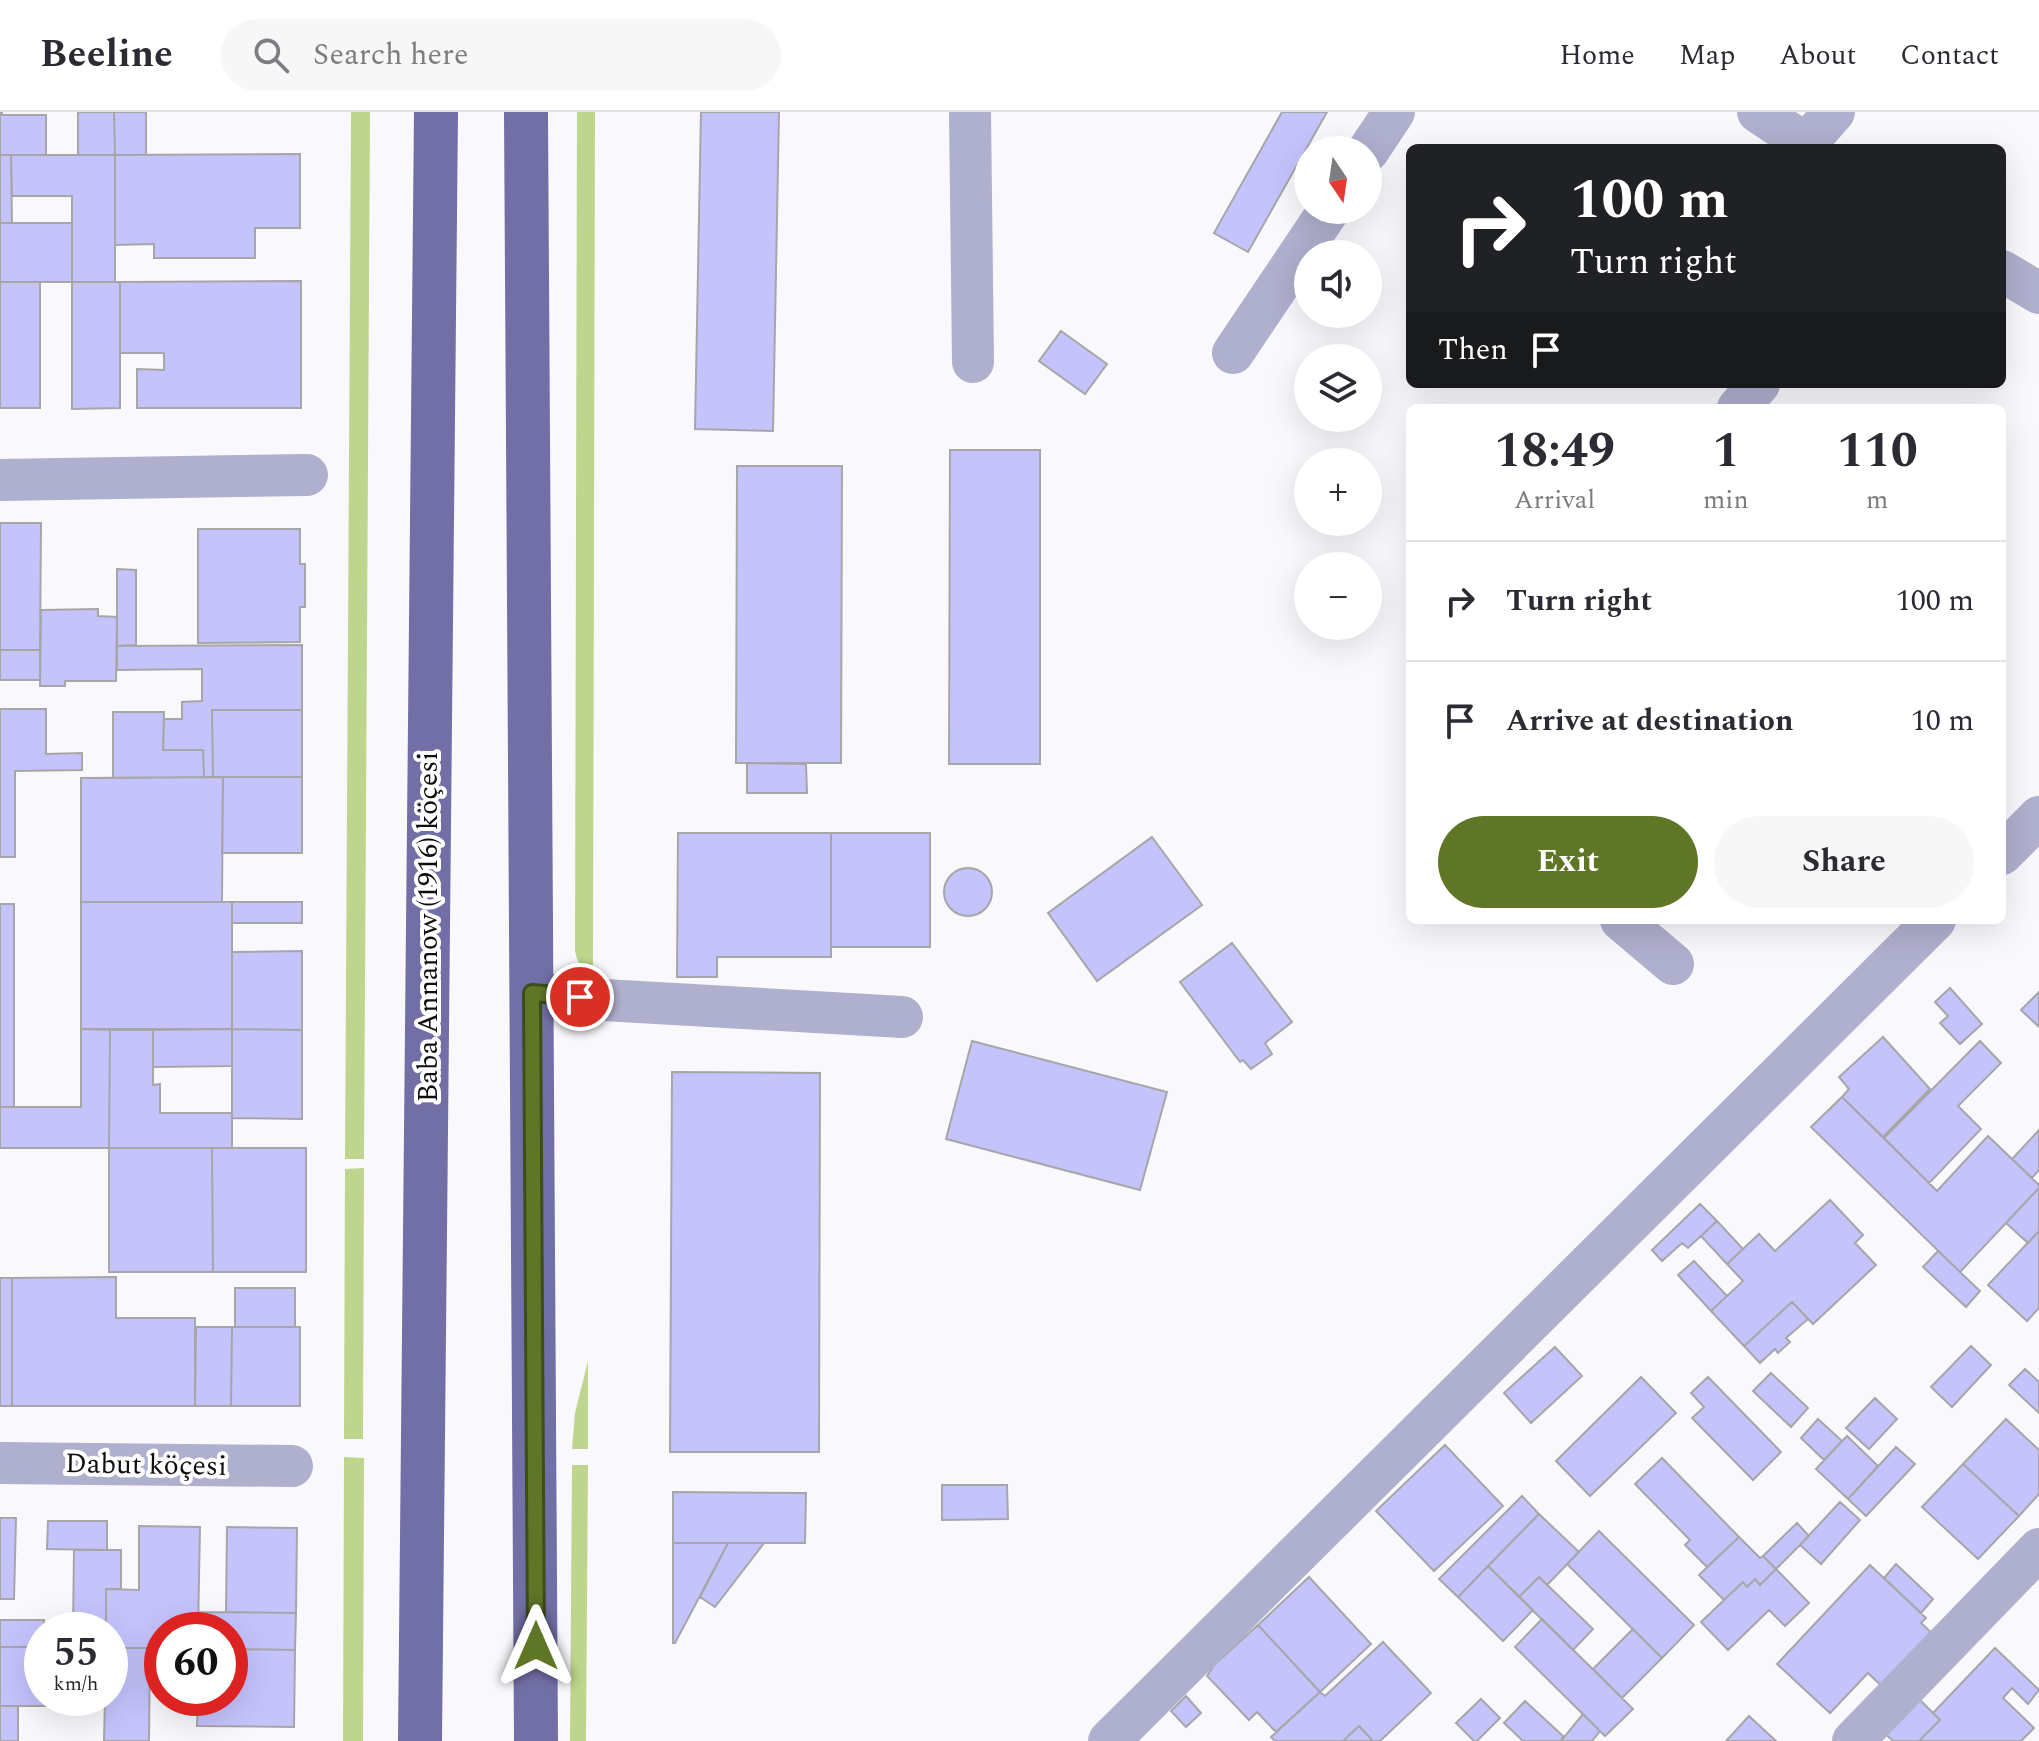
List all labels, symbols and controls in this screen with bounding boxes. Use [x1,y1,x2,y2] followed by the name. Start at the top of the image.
[221,19,781,91] search box
[40,26,173,84] text: Beeline
[313,32,469,78] text: Search here
[249,33,293,77] icon: search
[1559,34,1635,77] text: Home
[1679,34,1735,77] text: Map
[1779,34,1856,77] text: About
[1900,34,1999,77] text: Contact
[1294,136,1382,224] north arrow
[1294,136,1382,640] map controls
[1570,158,1729,243] text: 100 m
[1438,176,1542,280] icon: right
[1570,235,1737,290] text: Turn right
[1294,240,1382,328] button: sound
[1438,327,1508,373] text: Then
[1524,328,1568,372] icon: arrive
[1294,344,1382,432] button: layers
[1494,415,1615,488] text: 18:49
[1712,415,1739,488] text: 1
[1837,415,1918,488] text: 110
[1294,448,1382,536] button: +
[1514,480,1595,520] text: Arrival
[1703,480,1749,520] text: min
[1866,480,1888,520] text: m
[1294,552,1382,640] button: −
[1506,578,1652,624] text: Turn right
[1896,578,1974,624] text: 100 m
[1438,579,1482,623] icon: right
[1506,698,1793,744] text: Arrive at destination
[1911,698,1974,744] text: 10 m
[1438,699,1482,743] icon: arrive
[407,752,450,1102] street label: Baba Annanow (1916) köçesi
[1438,816,1698,908] button: Exit
[1714,816,1974,908] button: Share
[546,963,614,1031] pin
[558,975,602,1019] icon: arrive
[65,1442,227,1488] street label: Dabut köçesi
[494,1604,578,1688] position arrow
[144,1612,248,1716] speed limit sign: 60
[54,1623,98,1684] text: 55
[54,1669,99,1699] text: km/h

